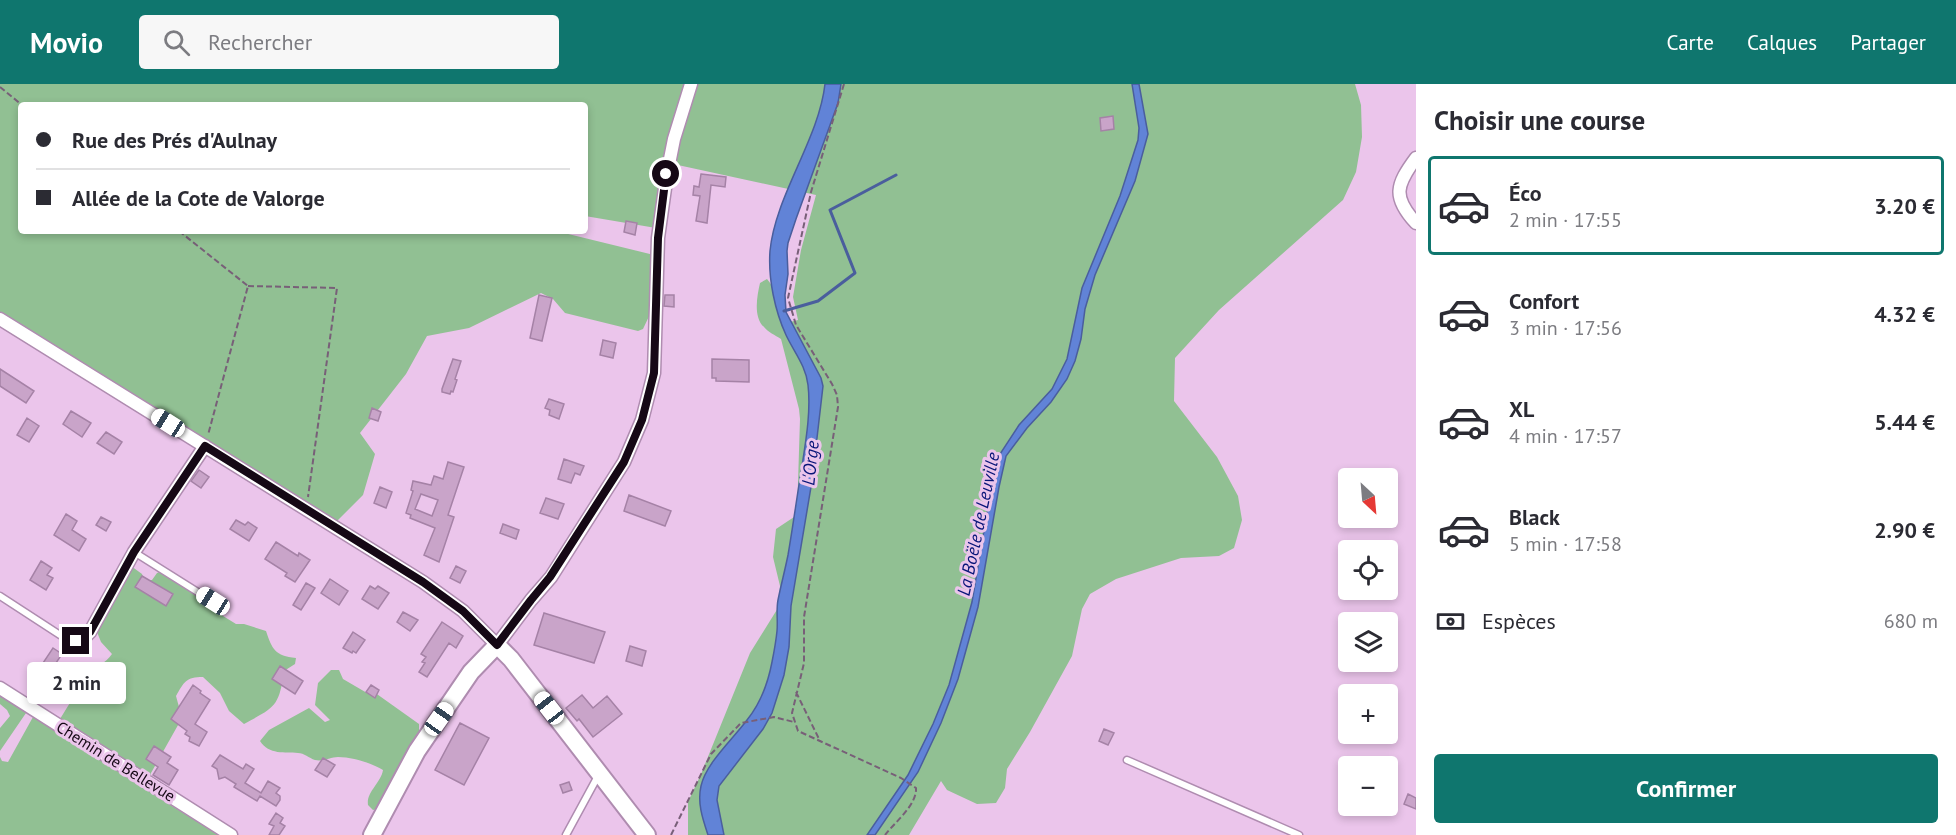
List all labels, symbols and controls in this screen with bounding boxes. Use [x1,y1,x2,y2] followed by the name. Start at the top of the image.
[139,15,559,69] search box
[30,24,103,61] text: Movio
[160,26,193,59] icon: search
[208,28,312,56] text: Rechercher
[1667,29,1714,56] text: Carte
[1747,29,1817,56] text: Calques
[1850,29,1926,56] text: Partager
[1434,103,1645,137] text: Choisir une course
[72,126,277,154] text: Rue des Prés d'Aulnay
[652,160,679,187] route start
[1437,179,1491,233] icon: car
[1509,179,1541,207] text: Éco
[72,184,325,212] text: Allée de la Cote de Valorge
[1874,192,1935,220] text: 3.20 €
[1509,207,1622,233] text: 2 min · 17:55
[1437,287,1491,341] icon: car
[1509,287,1579,315] text: Confort
[1874,300,1935,328] text: 4.32 €
[1509,315,1622,341] text: 3 min · 17:56
[1437,395,1491,449] icon: car
[1509,395,1534,423] text: XL
[148,406,188,440] car
[1874,408,1935,436] text: 5.44 €
[1509,423,1622,449] text: 4 min · 17:57
[796,439,824,486] water label: L'Orge
[952,450,1005,598] water label: La Boële de Leuville
[1338,468,1398,528] north arrow
[1338,468,1398,816] map controls
[1437,503,1491,557] icon: car
[1509,503,1560,531] text: Black
[1874,516,1935,544] text: 2.90 €
[1509,531,1622,557] text: 5 min · 17:58
[1338,540,1398,600] button: locate
[193,584,233,618] car
[1434,605,1467,638] icon: cash
[1482,607,1556,635] text: Espèces
[1884,608,1938,634] text: 680 m
[1338,612,1398,672] button: layers
[62,627,89,654] route end
[26,662,125,704] callout: 2 min
[52,670,101,696] text: 2 min
[1338,684,1398,744] button: +
[531,688,567,728] car
[421,699,457,739] car
[53,716,179,806] street label: Chemin de Bellevue
[1434,754,1938,823] button: Confirmer
[1338,756,1398,816] button: −

